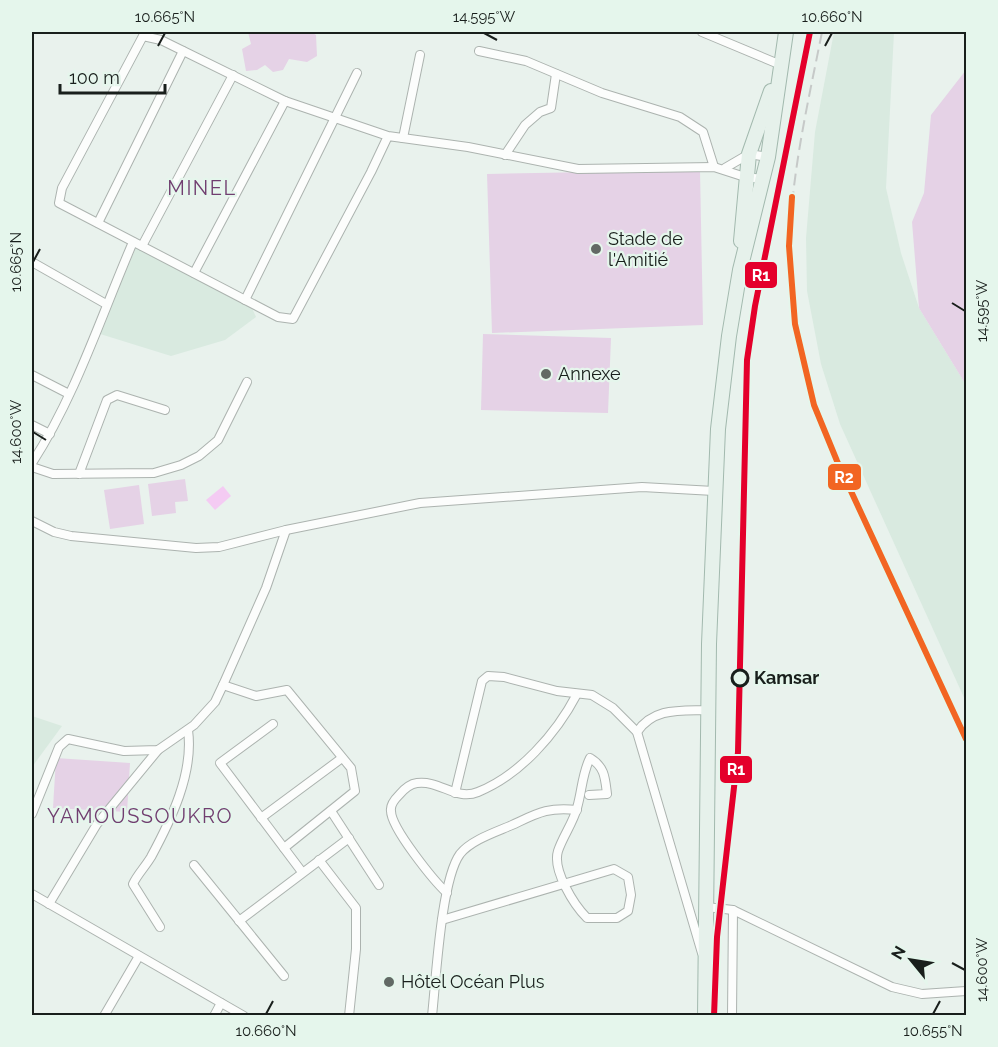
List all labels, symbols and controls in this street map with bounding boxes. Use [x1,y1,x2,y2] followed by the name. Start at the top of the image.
[135,8,195,26] text: 10.665°N
[453,8,515,26] text: 14.595°W
[802,8,862,26] text: 10.660°N
[60,57,165,95] scale bar
[69,67,120,88] text: 100 m
[167,176,237,200] district label: MINEL
[608,228,683,270] place label: Stade de l'Amitié
[7,232,25,292] text: 10.665°N
[589,242,603,256] marker: Stade de l'Amitié
[744,261,778,289] line badge: R1
[752,266,770,285] text: R1
[973,280,991,342] text: 14.595°W
[558,363,621,384] place label: Annexe
[539,367,553,381] marker: Annexe
[7,400,25,464] text: 14.600°W
[827,463,862,491] line badge: R2
[834,468,854,487] text: R2
[754,667,819,688] place label: Kamsar
[731,669,749,687] marker: Kamsar
[719,755,753,784] line badge: R1
[727,760,745,779] text: R1
[47,804,233,828] district label: YAMOUSSOUKRO
[881,930,941,990] north arrow
[973,938,991,1002] text: 14.600°W
[887,943,910,963] text: N
[401,971,545,992] place label: Hôtel Océan Plus
[382,975,396,989] marker: Hôtel Océan Plus
[236,1022,296,1040] text: 10.660°N
[903,1022,963,1040] text: 10.655°N

